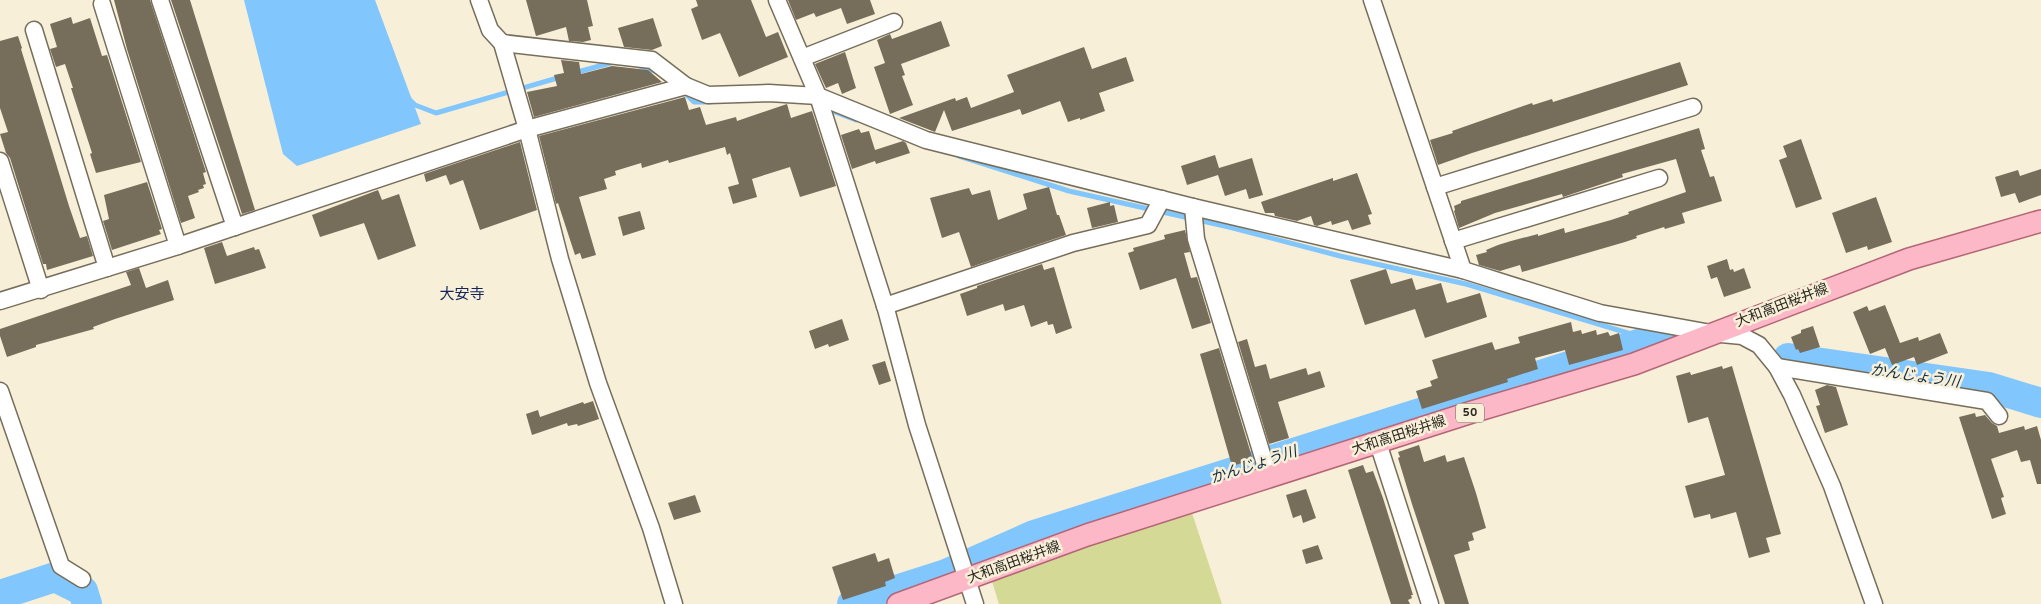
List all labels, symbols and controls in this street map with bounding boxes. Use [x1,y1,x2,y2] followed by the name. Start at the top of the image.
[1733,280,1831,331] street label: 大和高田桜井線
[439,286,485,305] district label: 大安寺
[1869,361,1963,393] water label: かんじょう川
[1456,403,1484,422] road number: 50
[1349,412,1448,459] street label: 大和高田桜井線
[1208,442,1302,489] water label: かんじょう川
[965,537,1063,588] street label: 大和高田桜井線

